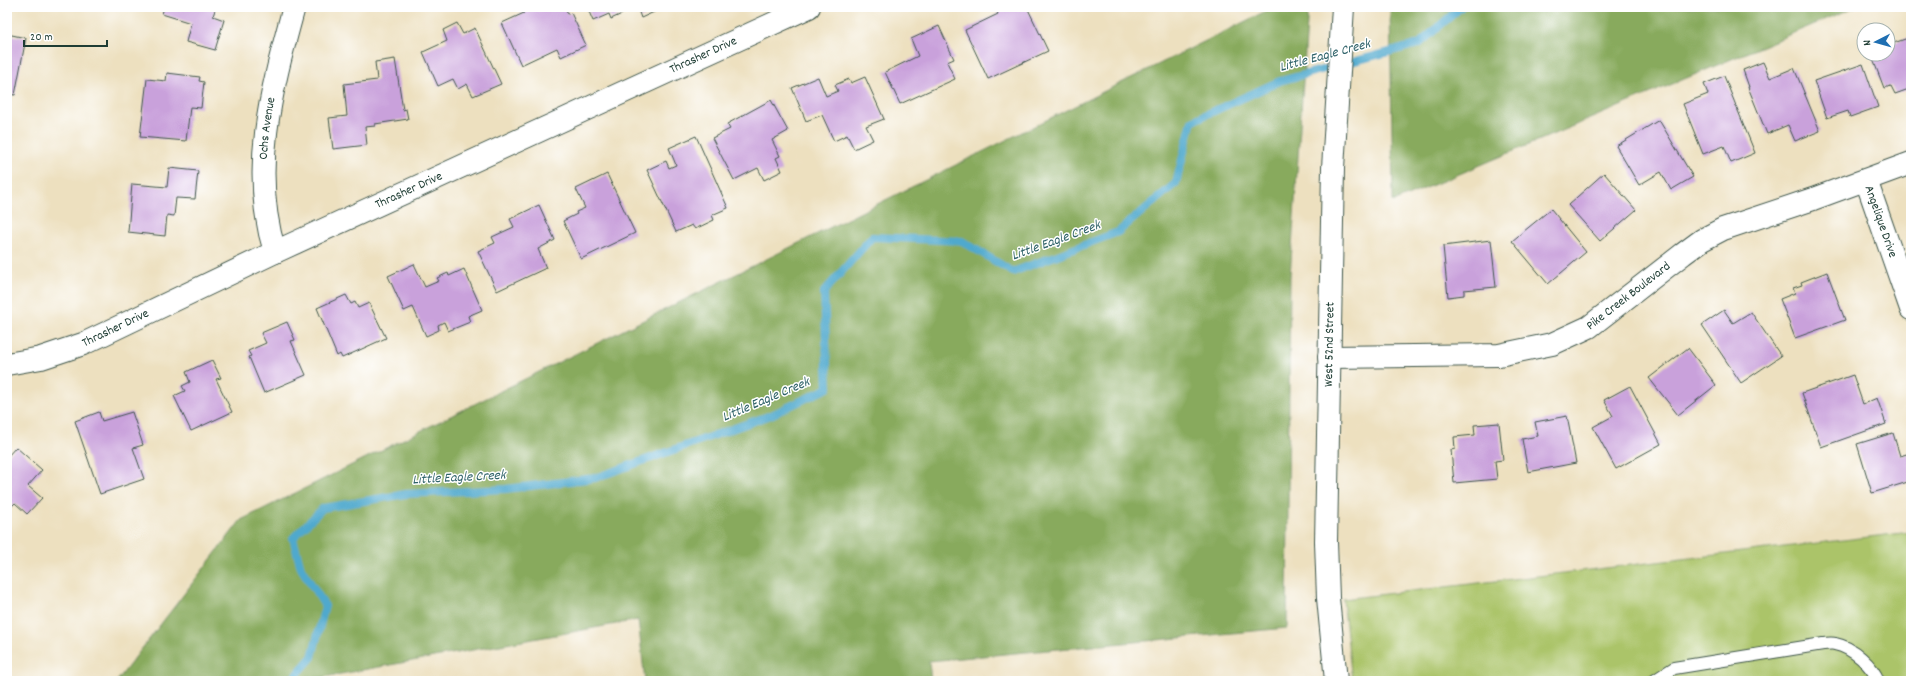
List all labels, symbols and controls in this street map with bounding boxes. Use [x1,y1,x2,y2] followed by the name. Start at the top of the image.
[24,22,107,48] scale bar
[1856,22,1896,62] north arrow
[30,29,53,46] text: 20 m
[667,32,740,79] street label: Thrasher Drive
[1277,34,1374,78] water label: Little Eagle Creek
[1860,39,1876,46] text: N
[254,95,281,160] street label: Ochs Avenue
[372,167,446,214] street label: Thrasher Drive
[1859,183,1902,260] street label: Angelique Drive
[1009,215,1104,266] water label: Little Eagle Creek
[1582,257,1675,335] street label: Pike Creek Boulevard
[1319,302,1340,387] street label: West 52nd Street
[79,304,153,353] street label: Thrasher Drive
[719,372,814,427] water label: Little Eagle Creek
[412,466,507,490] water label: Little Eagle Creek

